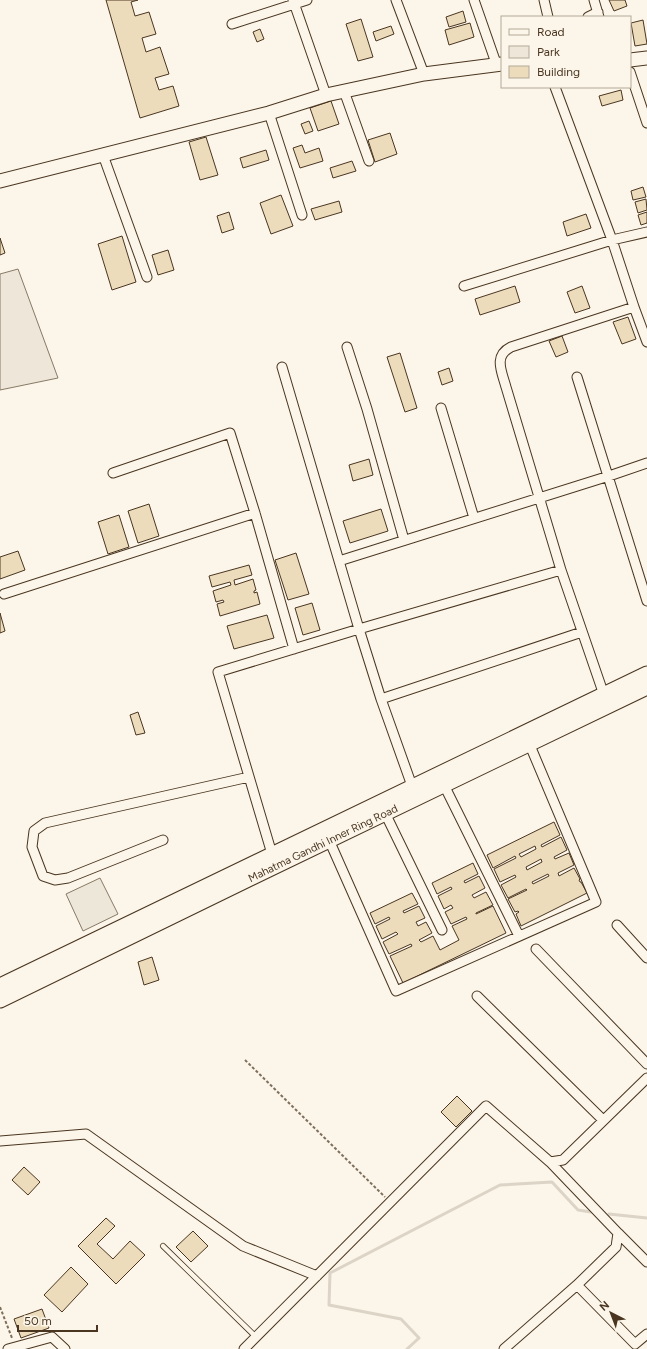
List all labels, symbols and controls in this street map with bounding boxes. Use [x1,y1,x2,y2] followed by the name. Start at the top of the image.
[501,16,631,88] legend
[537,25,565,39] text: Road
[537,45,560,59] text: Park
[537,65,580,79] text: Building
[246,801,400,885] street label: Mahatma Gandhi Inner Ring Road
[591,1293,631,1333] north arrow
[597,1298,612,1314] text: N
[18,1307,97,1333] scale bar
[24,1314,52,1328] text: 50 m

